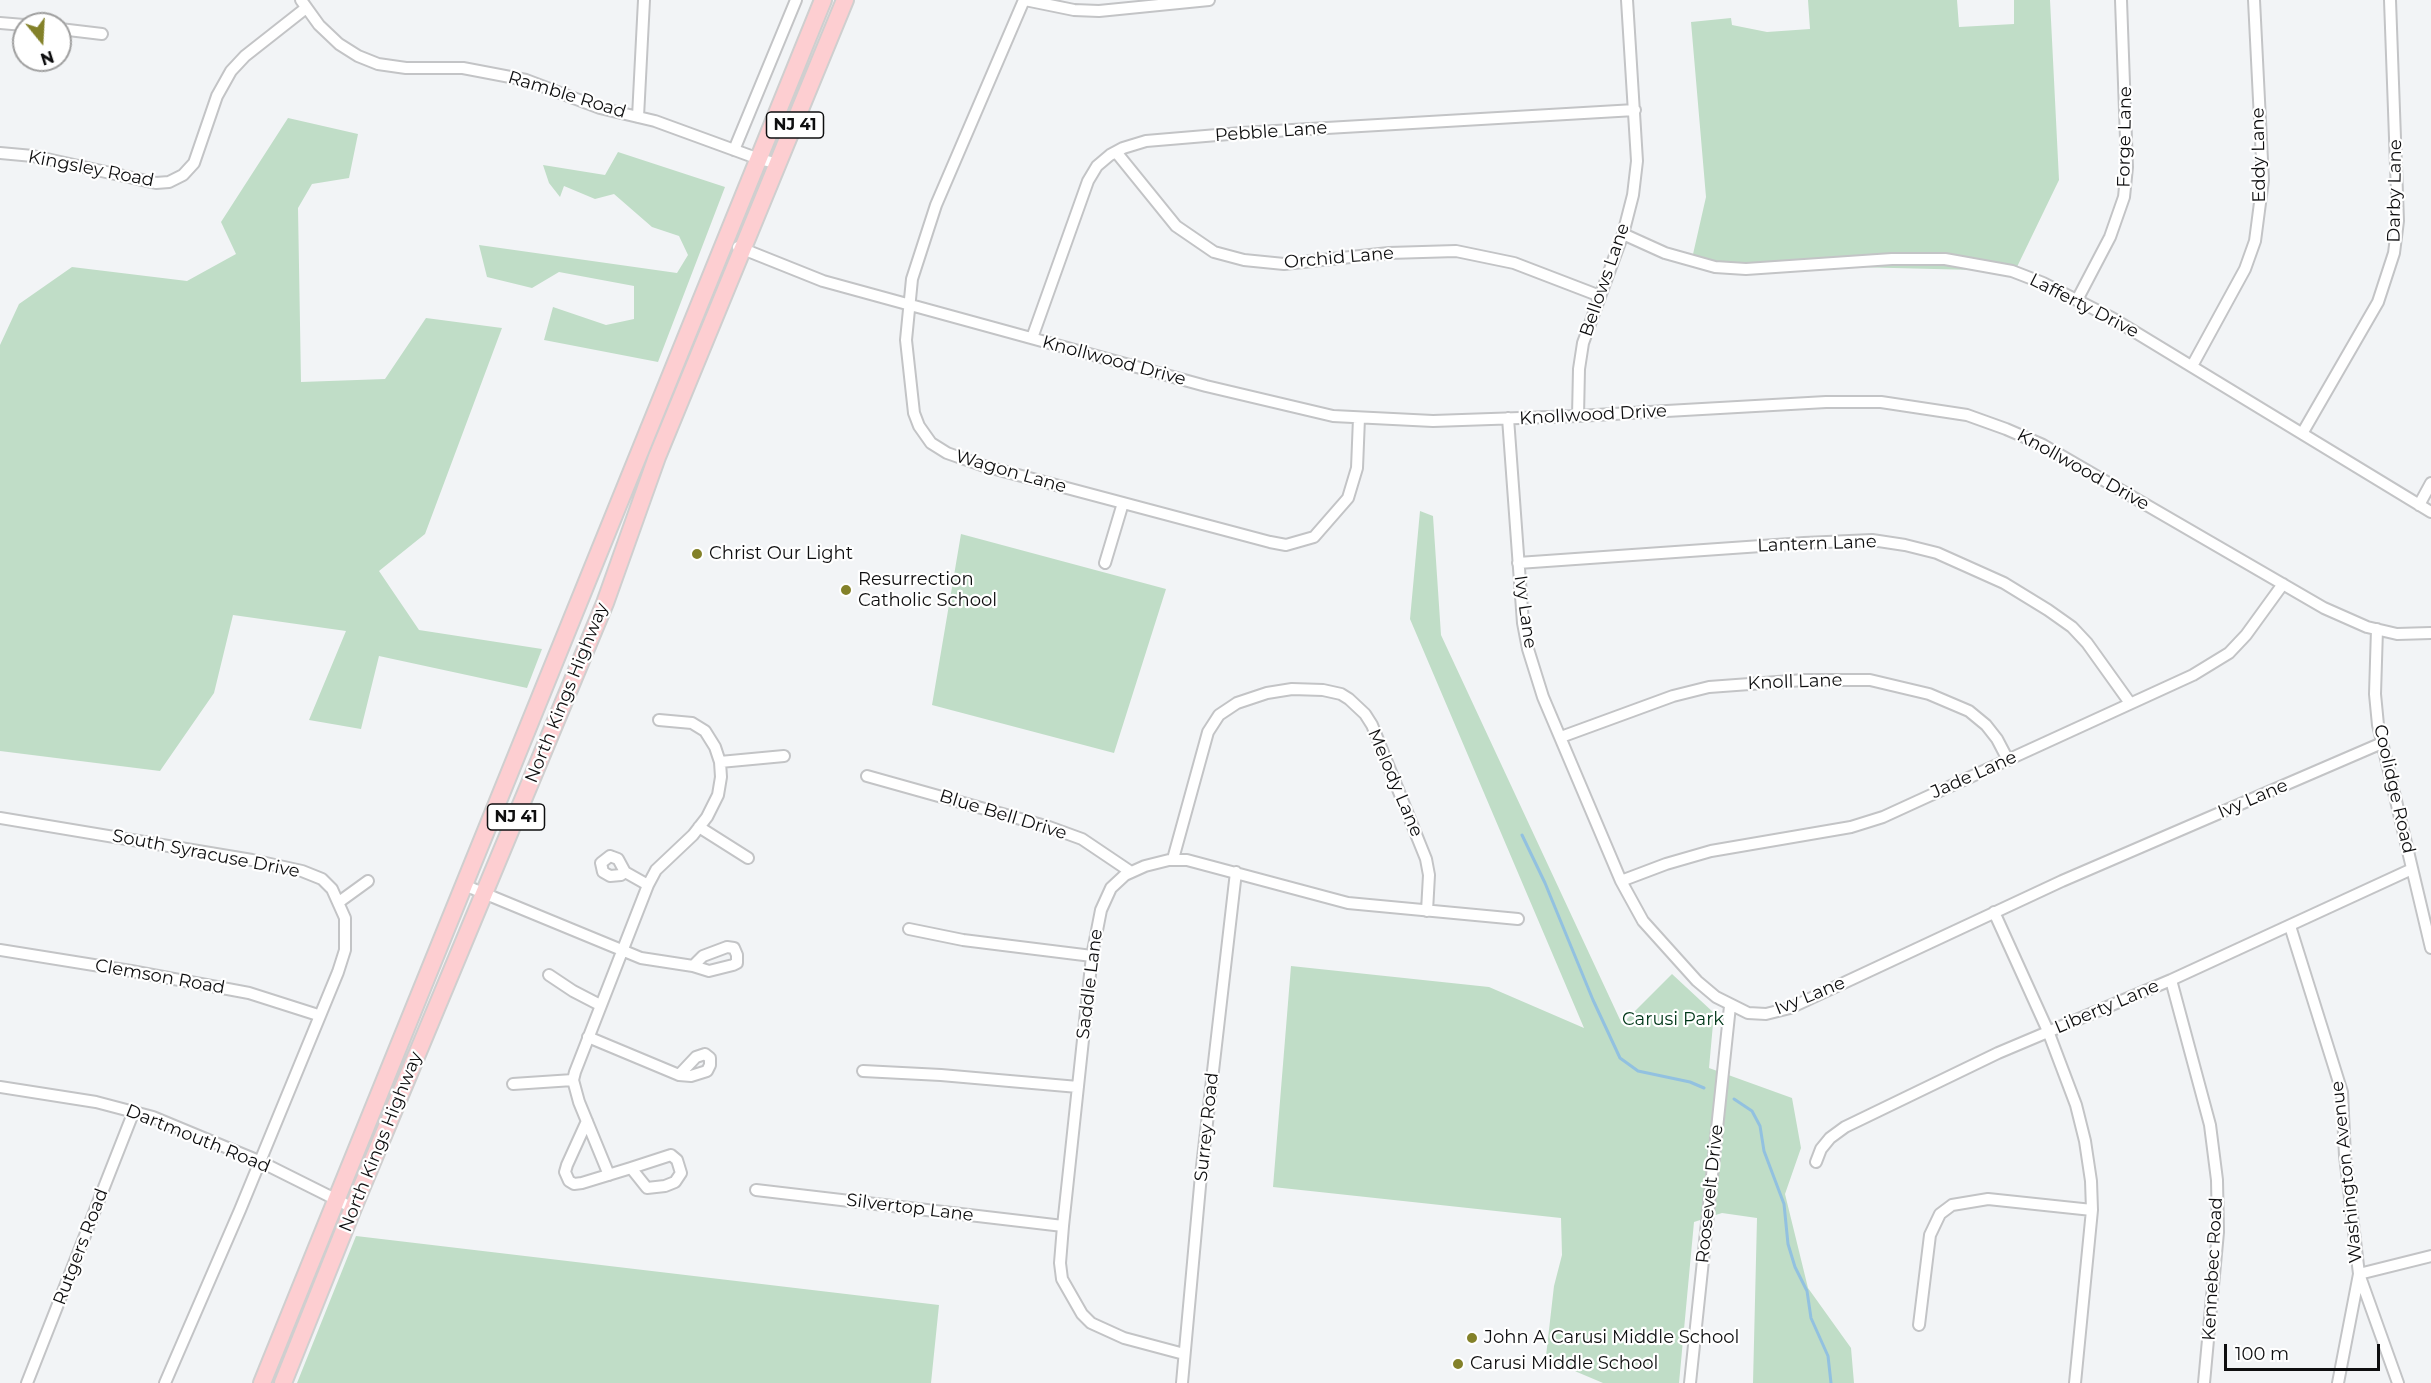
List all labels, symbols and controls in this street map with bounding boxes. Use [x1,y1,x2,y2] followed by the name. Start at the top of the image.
[12,12,72,72] north arrow
[38,47,56,69] text: N
[505,67,629,123] street label: Ramble Road
[2113,86,2137,188] street label: Forge Lane
[2247,107,2271,203] street label: Eddy Lane
[766,112,824,138] road number: NJ 41
[1214,117,1328,147] street label: Pebble Lane
[2383,139,2407,243] street label: Darby Lane
[26,146,156,192] street label: Kingsley Road
[1575,220,1635,340] street label: Bellows Lane
[1283,242,1395,274] street label: Orchid Lane
[2026,269,2142,343] street label: Lafferty Drive
[1040,331,1188,391] street label: Knollwood Drive
[1519,400,1667,430] street label: Knollwood Drive
[2013,425,2153,515] street label: Knollwood Drive
[953,446,1069,498] street label: Wagon Lane
[1757,531,1877,557] street label: Lantern Lane
[709,543,853,565] place label: Christ Our Light
[690,547,704,561] marker: Christ Our Light
[858,569,997,612] place label: Resurrection Catholic School
[1509,574,1541,650] street label: Ivy Lane
[839,583,853,597] marker: Resurrection Catholic School
[521,600,613,786] street label: North Kings Highway
[1747,670,1843,694] street label: Knoll Lane
[2369,722,2419,856] street label: Coolidge Road
[1363,726,1427,840] street label: Melody Lane
[1928,746,2020,804] street label: Jade Lane
[2215,775,2291,823] street label: Ivy Lane
[937,785,1069,845] street label: Blue Bell Drive
[488,804,544,830] road number: NJ 41
[111,825,301,883] street label: South Syracuse Drive
[1073,928,1107,1040] street label: Saddle Lane
[93,955,227,999] street label: Clemson Road
[1772,972,1848,1020] street label: Ivy Lane
[2052,975,2162,1039] street label: Liberty Lane
[1622,1009,1724,1031] park label: Carusi Park
[335,1049,427,1235] street label: North Kings Highway
[1191,1071,1223,1183] street label: Surrey Road
[2327,1080,2367,1264] street label: Washington Avenue
[123,1100,273,1178] street label: Dartmouth Road
[1692,1124,1728,1264] street label: Roosevelt Drive
[49,1186,113,1308] street label: Rutgers Road
[845,1189,975,1227] street label: Silvertop Lane
[2198,1197,2228,1341] street label: Kennebec Road
[1484,1327,1739,1349] place label: John A Carusi Middle School
[1465,1331,1479,1345] marker: John A Carusi Middle School
[2227,1332,2383,1370] scale bar
[2235,1343,2289,1365] text: 100 m
[1470,1353,1658,1375] place label: Carusi Middle School
[1451,1357,1465,1371] marker: Carusi Middle School

